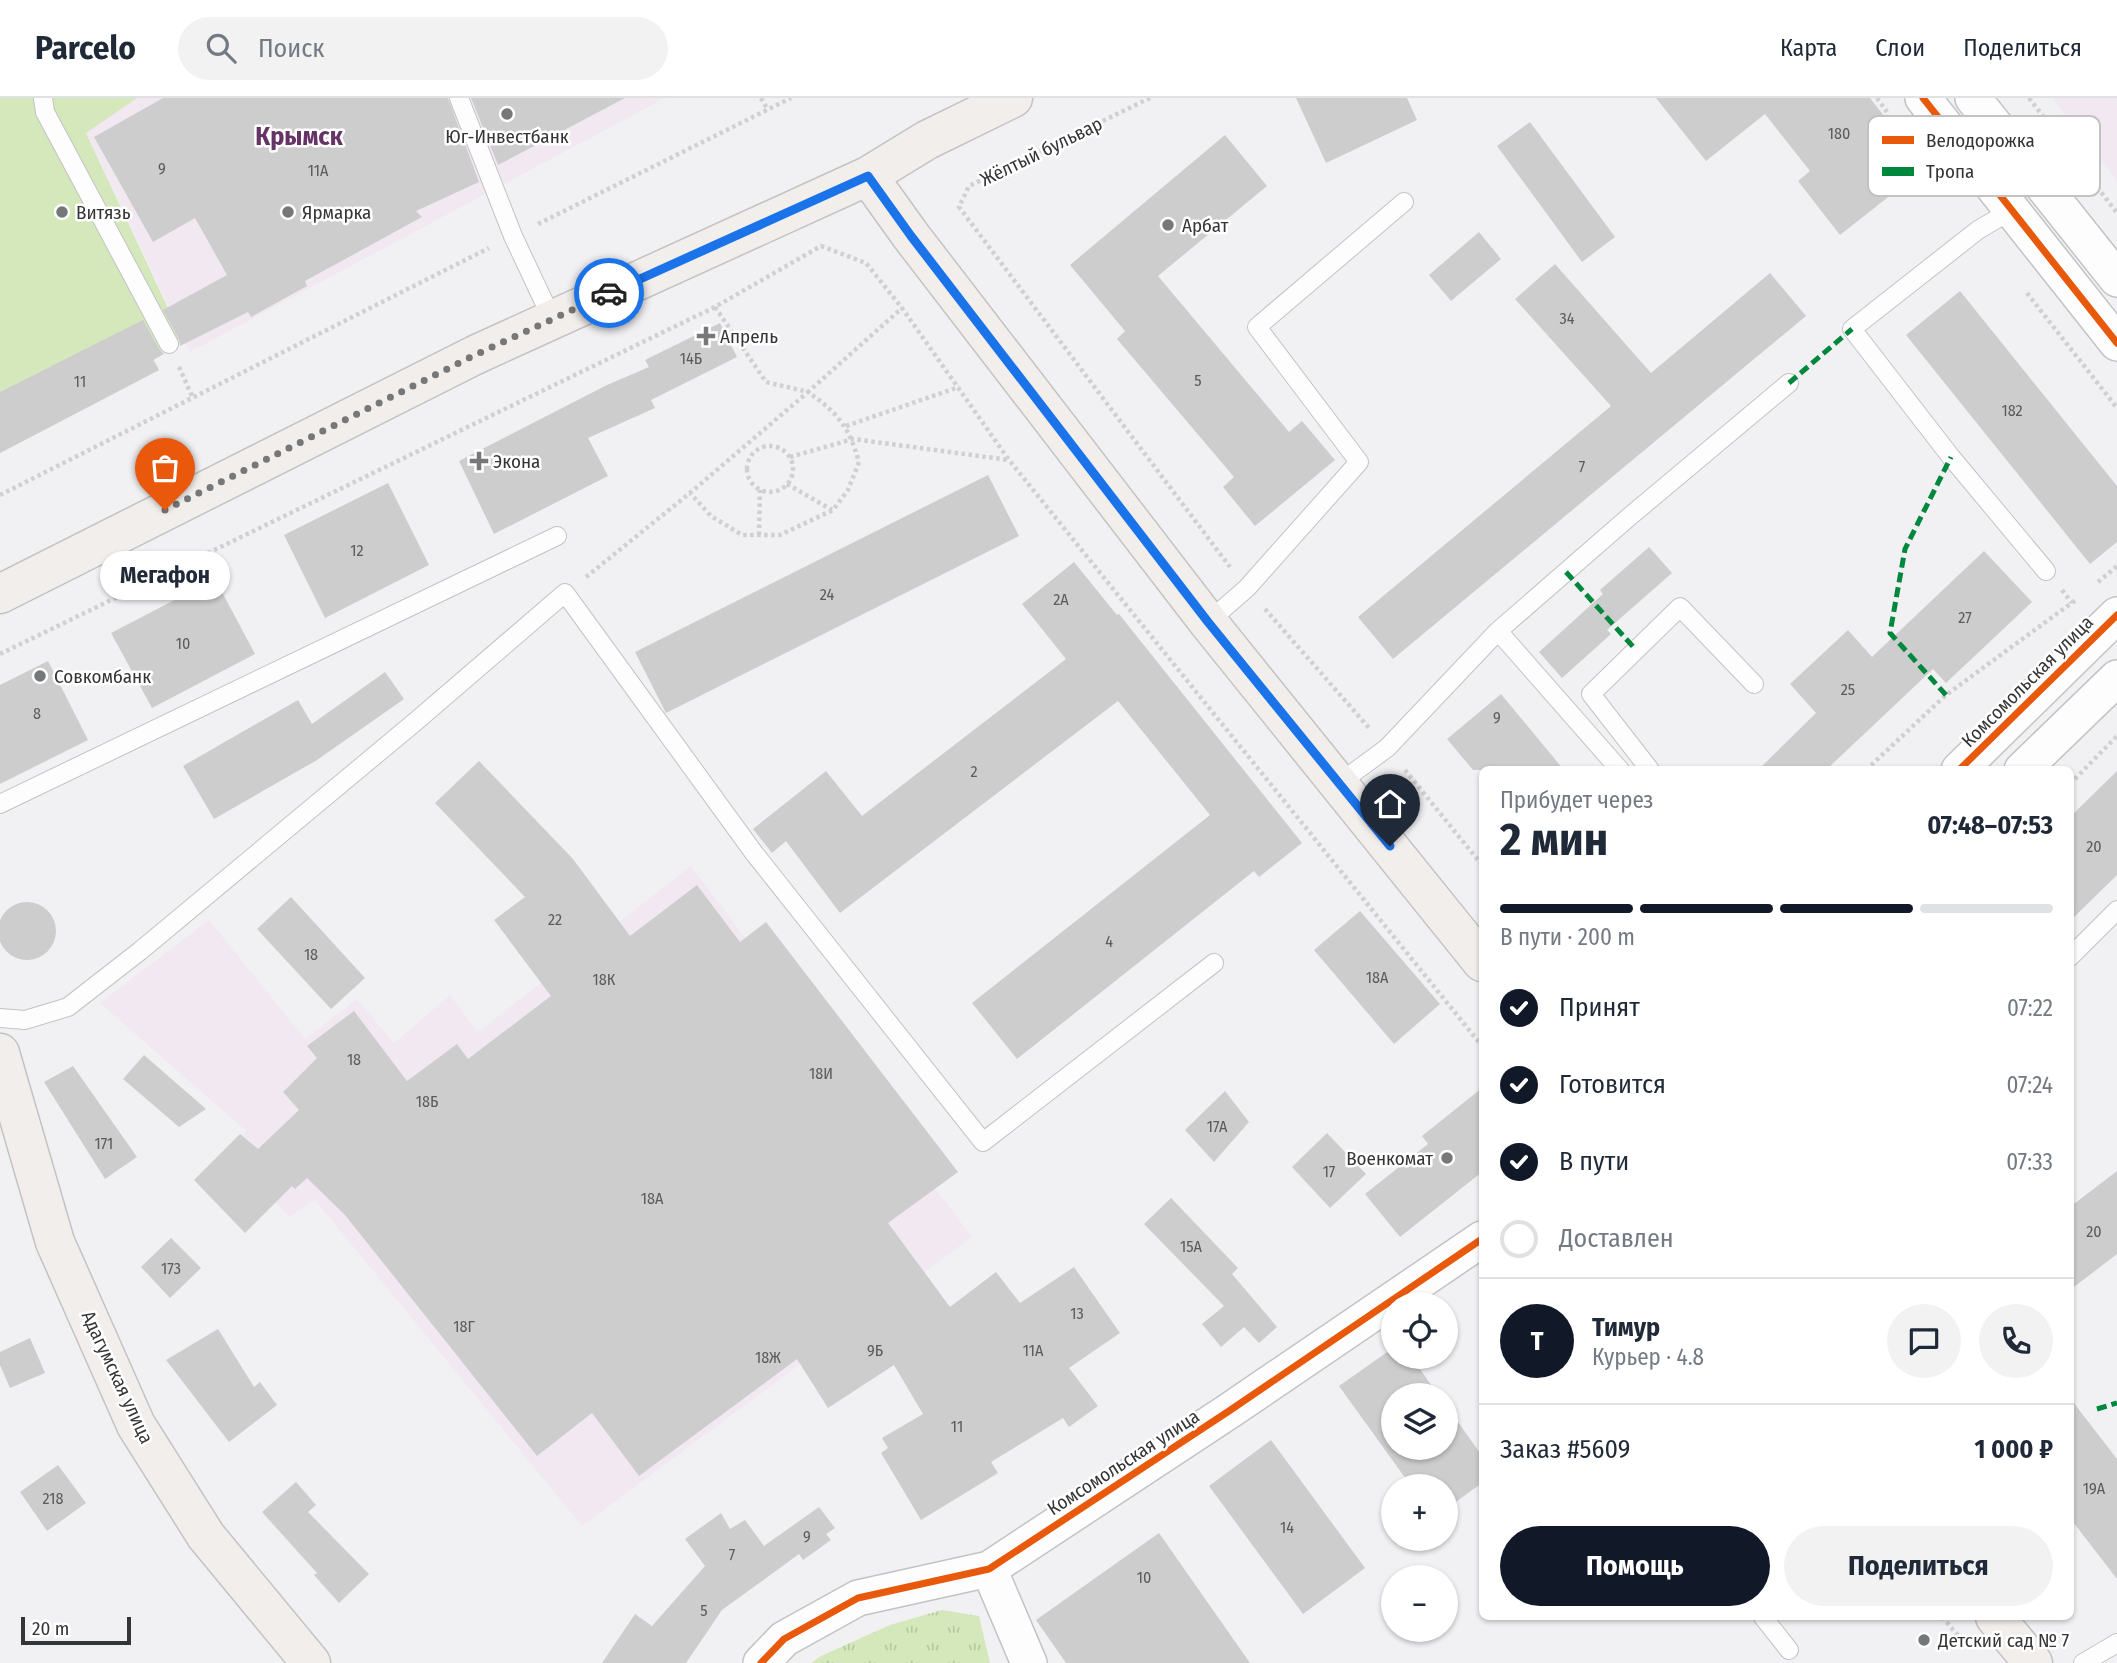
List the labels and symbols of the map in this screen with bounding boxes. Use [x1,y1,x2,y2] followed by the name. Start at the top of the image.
[499,106,515,122] marker: Юг-Инвестбанк
[976,112,1106,191] street label: Жёлтый бульвар
[1868,116,2100,196] legend
[255,121,344,152] district label: Крымск
[1828,124,1850,143] house number: 180
[445,125,569,148] place label: Юг-Инвестбанк
[1926,129,2035,152] text: Велодорожка
[158,159,166,178] house number: 9
[1926,160,1974,183] text: Тропа
[308,161,329,180] house number: 11А
[76,201,131,224] place label: Витязь
[302,201,371,224] place label: Ярмарка
[54,204,70,220] marker: Витязь
[280,204,296,220] marker: Ярмарка
[1182,214,1229,237] place label: Арбат
[1160,217,1176,233] marker: Арбат
[574,258,644,328] courier
[1560,309,1575,328] house number: 34
[720,325,778,348] place label: Апрель
[698,328,714,344] marker: Апрель
[680,349,702,368] house number: 14Б
[1194,371,1202,390] house number: 5
[74,372,86,391] house number: 11
[2001,401,2023,420] house number: 182
[135,438,195,510] pin
[493,450,540,473] place label: Экона
[471,453,487,469] marker: Экона
[1579,457,1586,476] house number: 7
[350,541,364,560] house number: 12
[100,552,230,601] callout: Мегафон
[820,585,834,604] house number: 24
[1053,590,1069,609] house number: 2А
[1958,608,1972,627] house number: 27
[1957,611,2098,752] street label: Комсомольская улица
[176,634,190,653] house number: 10
[54,665,151,688] place label: Совкомбанк
[32,668,48,684] marker: Совкомбанк
[1841,680,1855,699] house number: 25
[33,704,41,723] house number: 8
[1493,708,1501,727] house number: 9
[970,762,978,781] house number: 2
[1360,774,1420,846] pin
[2086,837,2102,856] house number: 20
[548,910,562,929] house number: 22
[1105,932,1113,951] house number: 4
[304,945,318,964] house number: 18
[1366,968,1389,987] house number: 18А
[593,970,616,989] house number: 18К
[347,1050,361,1069] house number: 18
[809,1064,833,1083] house number: 18И
[416,1092,438,1111] house number: 18Б
[1207,1117,1228,1136] house number: 17А
[95,1134,113,1153] house number: 171
[1346,1147,1433,1170] place label: Военкомат
[1439,1150,1455,1166] marker: Военкомат
[1323,1162,1336,1181] house number: 17
[641,1189,664,1208] house number: 18А
[2086,1222,2102,1241] house number: 20
[1180,1237,1203,1256] house number: 15А
[161,1259,181,1278] house number: 173
[1070,1304,1084,1323] house number: 13
[77,1307,158,1447] street label: Адагумская улица
[453,1317,475,1336] house number: 18Г
[867,1341,883,1360] house number: 9Б
[1023,1341,1044,1360] house number: 11А
[755,1348,781,1367] house number: 18Ж
[1043,1405,1204,1520] street label: Комсомольская улица
[951,1417,963,1436] house number: 11
[2083,1479,2106,1498] house number: 19А
[43,1489,63,1508] house number: 218
[1280,1518,1294,1537] house number: 14
[803,1527,811,1546] house number: 9
[729,1545,736,1564] house number: 7
[1137,1568,1151,1587] house number: 10
[700,1601,708,1620] house number: 5
[21,1614,131,1646] scale bar
[1937,1629,2070,1652] place label: Детский сад № 7
[1916,1632,1932,1648] marker: Детский сад № 7

